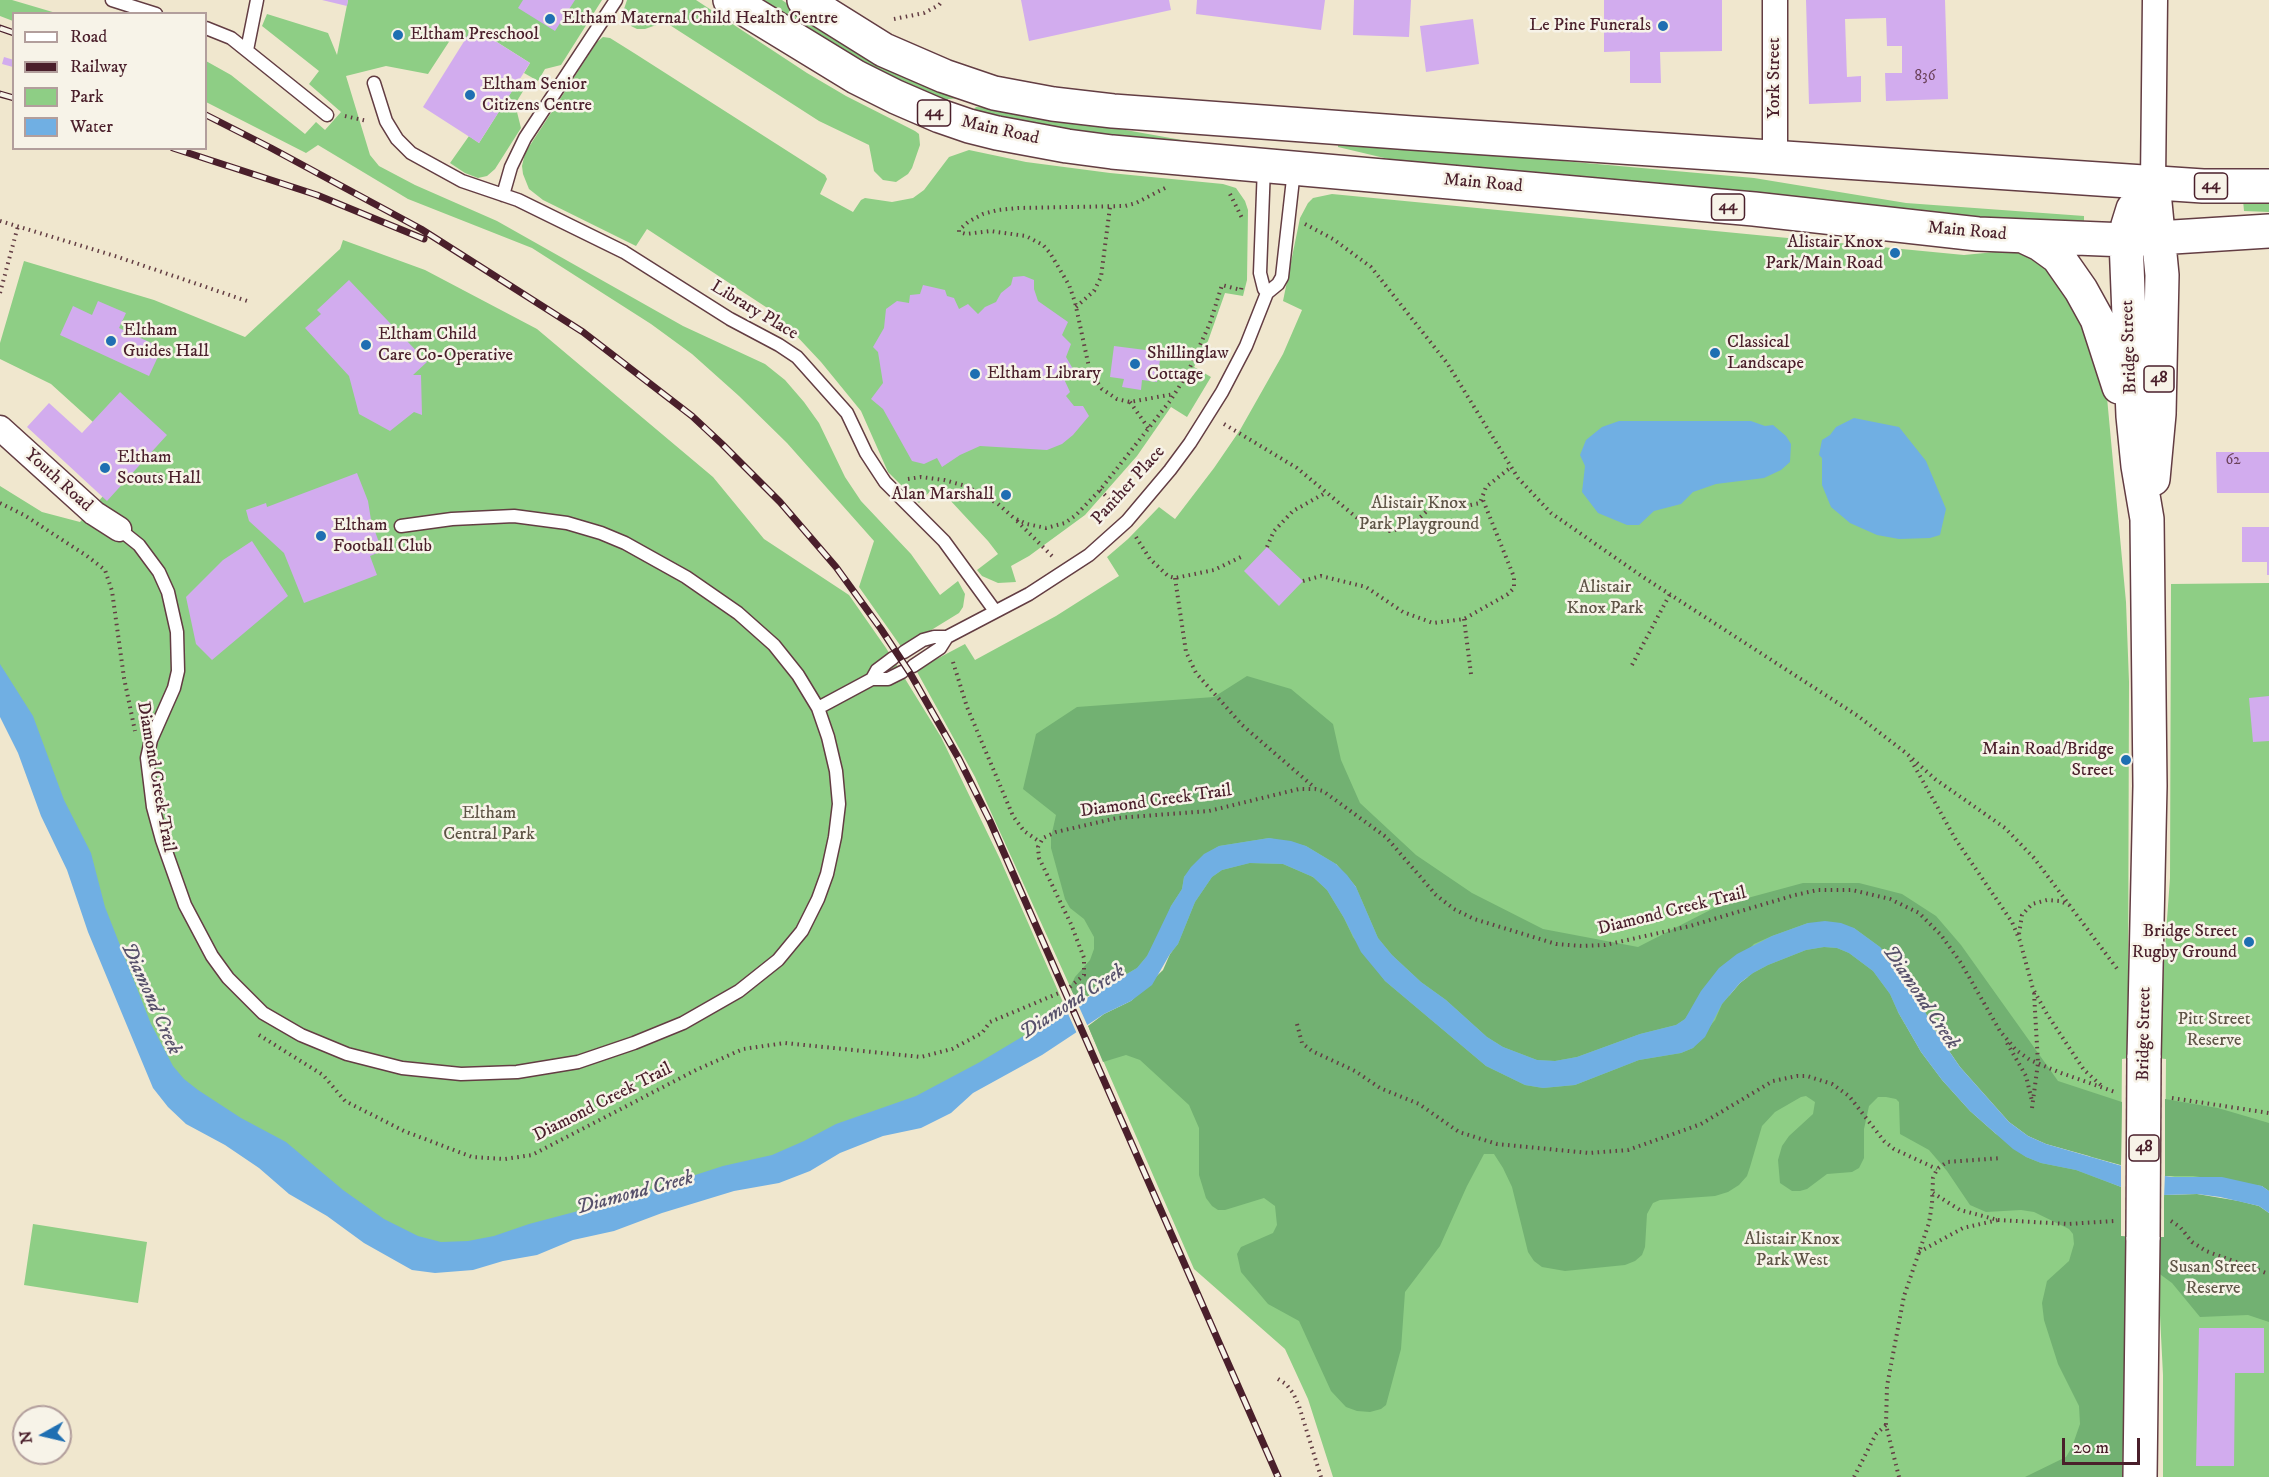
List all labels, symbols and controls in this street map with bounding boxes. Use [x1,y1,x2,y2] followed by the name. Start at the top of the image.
[562,8,838,30] place label: Eltham Maternal Child Health Centre
[12,12,207,150] legend
[543,12,557,26] marker: Eltham Maternal Child Health Centre
[1529,15,1651,37] place label: Le Pine Funerals
[1656,19,1670,33] marker: Le Pine Funerals
[410,24,539,46] place label: Eltham Preschool
[70,26,107,48] text: Road
[391,28,405,42] marker: Eltham Preschool
[1764,38,1786,118] street label: York Street
[70,56,127,78] text: Railway
[1915,68,1935,86] house number: 836
[482,74,592,116] place label: Eltham Senior Citizens Centre
[70,86,104,108] text: Park
[463,88,477,102] marker: Eltham Senior Citizens Centre
[918,100,950,126] road number: 44
[959,112,1041,150] street label: Main Road
[70,116,113,138] text: Water
[1443,170,1523,198] street label: Main Road
[2194,173,2228,199] road number: 44
[1712,194,1744,220] road number: 44
[1927,218,2007,246] street label: Main Road
[1765,232,1883,274] place label: Alistair Knox Park/Main Road
[1888,246,1902,260] marker: Alistair Knox Park/Main Road
[706,276,802,346] street label: Library Place
[2118,300,2142,394] street label: Bridge Street
[123,320,209,362] place label: Eltham Guides Hall
[378,324,513,366] place label: Eltham Child Care Co-Operative
[1727,332,1804,374] place label: Classical Landscape
[104,334,118,348] marker: Eltham Guides Hall
[359,338,373,352] marker: Eltham Child Care Co-Operative
[1147,343,1229,386] place label: Shillinglaw Cottage
[1708,346,1722,360] marker: Classical Landscape
[1128,357,1142,371] marker: Shillinglaw Cottage
[987,363,1101,385] place label: Eltham Library
[2144,366,2174,392] road number: 48
[968,367,982,381] marker: Eltham Library
[1088,442,1170,530] street label: Panther Place
[20,445,96,517] street label: Youth Road
[117,447,201,490] place label: Eltham Scouts Hall
[2225,452,2241,470] house number: 62
[98,461,112,475] marker: Eltham Scouts Hall
[892,484,994,506] place label: Alan Marshall
[999,488,1013,502] marker: Alan Marshall
[1359,493,1479,536] park label: Alistair Knox Park Playground
[333,515,432,558] place label: Eltham Football Club
[314,529,328,543] marker: Eltham Football Club
[1566,577,1644,620] park label: Alistair Knox Park
[131,700,179,854] street label: Diamond Creek Trail
[1982,739,2114,782] place label: Main Road/Bridge Street
[2119,753,2133,767] marker: Main Road/Bridge Street
[1079,781,1233,823] street label: Diamond Creek Trail
[443,803,535,846] park label: Eltham Central Park
[1595,883,1749,941] street label: Diamond Creek Trail
[2132,921,2237,964] place label: Bridge Street Rugby Ground
[2242,935,2256,949] marker: Bridge Street Rugby Ground
[115,939,185,1059] water label: Diamond Creek
[1876,941,1964,1055] water label: Diamond Creek
[1016,960,1130,1046] water label: Diamond Creek
[2133,987,2157,1081] street label: Bridge Street
[2178,1009,2250,1052] park label: Pitt Street Reserve
[530,1059,676,1147] street label: Diamond Creek Trail
[2129,1135,2159,1161] road number: 48
[574,1167,696,1221] water label: Diamond Creek
[1744,1229,1840,1272] park label: Alistair Knox Park West
[2169,1257,2257,1300] park label: Susan Street Reserve
[12,1405,72,1465] north arrow
[2065,1426,2143,1464] scale bar
[15,1429,37,1445] text: N
[2073,1437,2109,1459] text: 20 m

